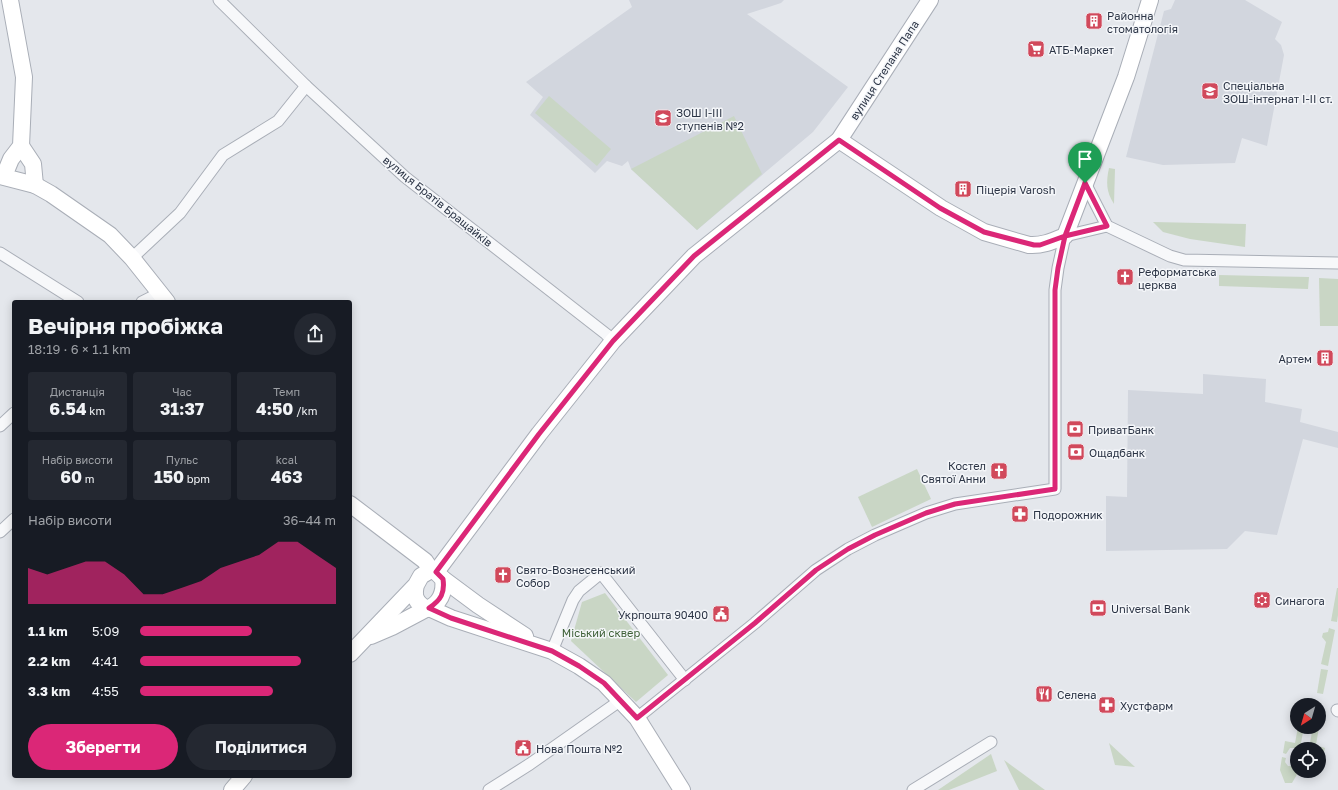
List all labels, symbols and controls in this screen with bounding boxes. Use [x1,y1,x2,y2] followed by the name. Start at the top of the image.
[1107,9,1178,35] place label: Районна стоматологія
[1084,11,1104,31] building icon: Районна стоматологія
[847,18,921,122] street label: вулиця Степана Папа
[1026,39,1046,59] supermarket icon: АТБ-Маркет
[1049,43,1115,56] place label: АТБ-Маркет
[1223,79,1333,105] place label: Спеціальна ЗОШ-інтернат І-ІІ ст.
[1200,81,1220,101] school or university icon: Спеціальна ЗОШ-інтернат І-ІІ ст.
[676,106,744,132] place label: ЗОШ І-ІІІ ступенів №2
[653,108,673,128] school or university icon: ЗОШ І-ІІІ ступенів №2
[1068,142,1102,183] pin
[1074,148,1096,170] icon: arrive
[381,153,495,249] street label: вулиця Братів Бращайків
[953,179,973,199] building icon: Піцерія Varosh
[976,183,1055,196] place label: Піцерія Varosh
[1138,265,1217,291] place label: Реформатська церква
[1115,267,1135,287] church icon: Реформатська церква
[28,312,223,339] text: Вечірня пробіжка
[294,313,336,355] button: share
[28,341,131,357] text: 18:19 · 6 × 1.1 km
[1315,348,1335,368] building icon: Артем
[1278,352,1312,365] place label: Артем
[50,385,105,398] text: Дистанція
[172,385,192,398] text: Час
[273,385,300,398] text: Темп
[49,398,87,419] text: 6.54
[160,398,204,419] text: 31:37
[256,398,293,419] text: 4:50
[87,404,105,417] text: km
[293,404,317,417] text: /km
[1065,419,1085,439] bank icon: ПриватБанк
[1088,423,1155,436] place label: ПриватБанк
[1066,442,1086,462] bank icon: Ощадбанк
[1089,446,1146,459] place label: Ощадбанк
[42,453,113,466] text: Набір висоти
[166,453,198,466] text: Пульс
[276,453,298,466] text: kcal
[921,459,986,485] place label: Костел Святої Анни
[989,461,1009,481] church icon: Костел Святої Анни
[60,466,82,487] text: 60
[154,466,184,487] text: 150
[271,466,303,487] text: 463
[82,472,95,485] text: m
[184,472,210,485] text: bpm
[1010,504,1030,524] pharmacy icon: Подорожник
[1033,508,1103,521] place label: Подорожник
[28,512,112,528] text: Набір висоти
[283,512,336,528] text: 36–44 m
[516,563,635,589] place label: Свято-Вознесенський Собор
[493,565,513,585] church icon: Свято-Вознесенський Собор
[1252,590,1272,610] synagogue icon: Синагога
[1275,594,1325,607] place label: Синагога
[1088,598,1108,618] bank icon: Universal Bank
[1111,602,1190,615] place label: Universal Bank
[711,604,731,624] public building icon: Укрпошта 90400
[618,608,708,621] place label: Укрпошта 90400
[28,623,68,639] text: 1.1 km
[92,623,119,639] text: 5:09
[562,626,640,639] park label: Міський сквер
[28,653,70,669] text: 2.2 km
[92,653,118,669] text: 4:41
[28,683,70,699] text: 3.3 km
[92,683,119,699] text: 4:55
[1034,684,1054,704] restaurant icon: Селена
[1057,688,1097,701] place label: Селена
[1097,695,1117,715] pharmacy icon: Хустфарм
[1290,698,1326,734] north arrow
[1290,698,1326,778] map controls
[1120,699,1173,712] place label: Хустфарм
[28,724,178,770] button: Зберегти
[186,724,336,770] button: Поділитися
[513,738,533,758] public building icon: Нова Пошта №2
[536,742,622,755] place label: Нова Пошта №2
[1290,742,1326,778] button: locate

